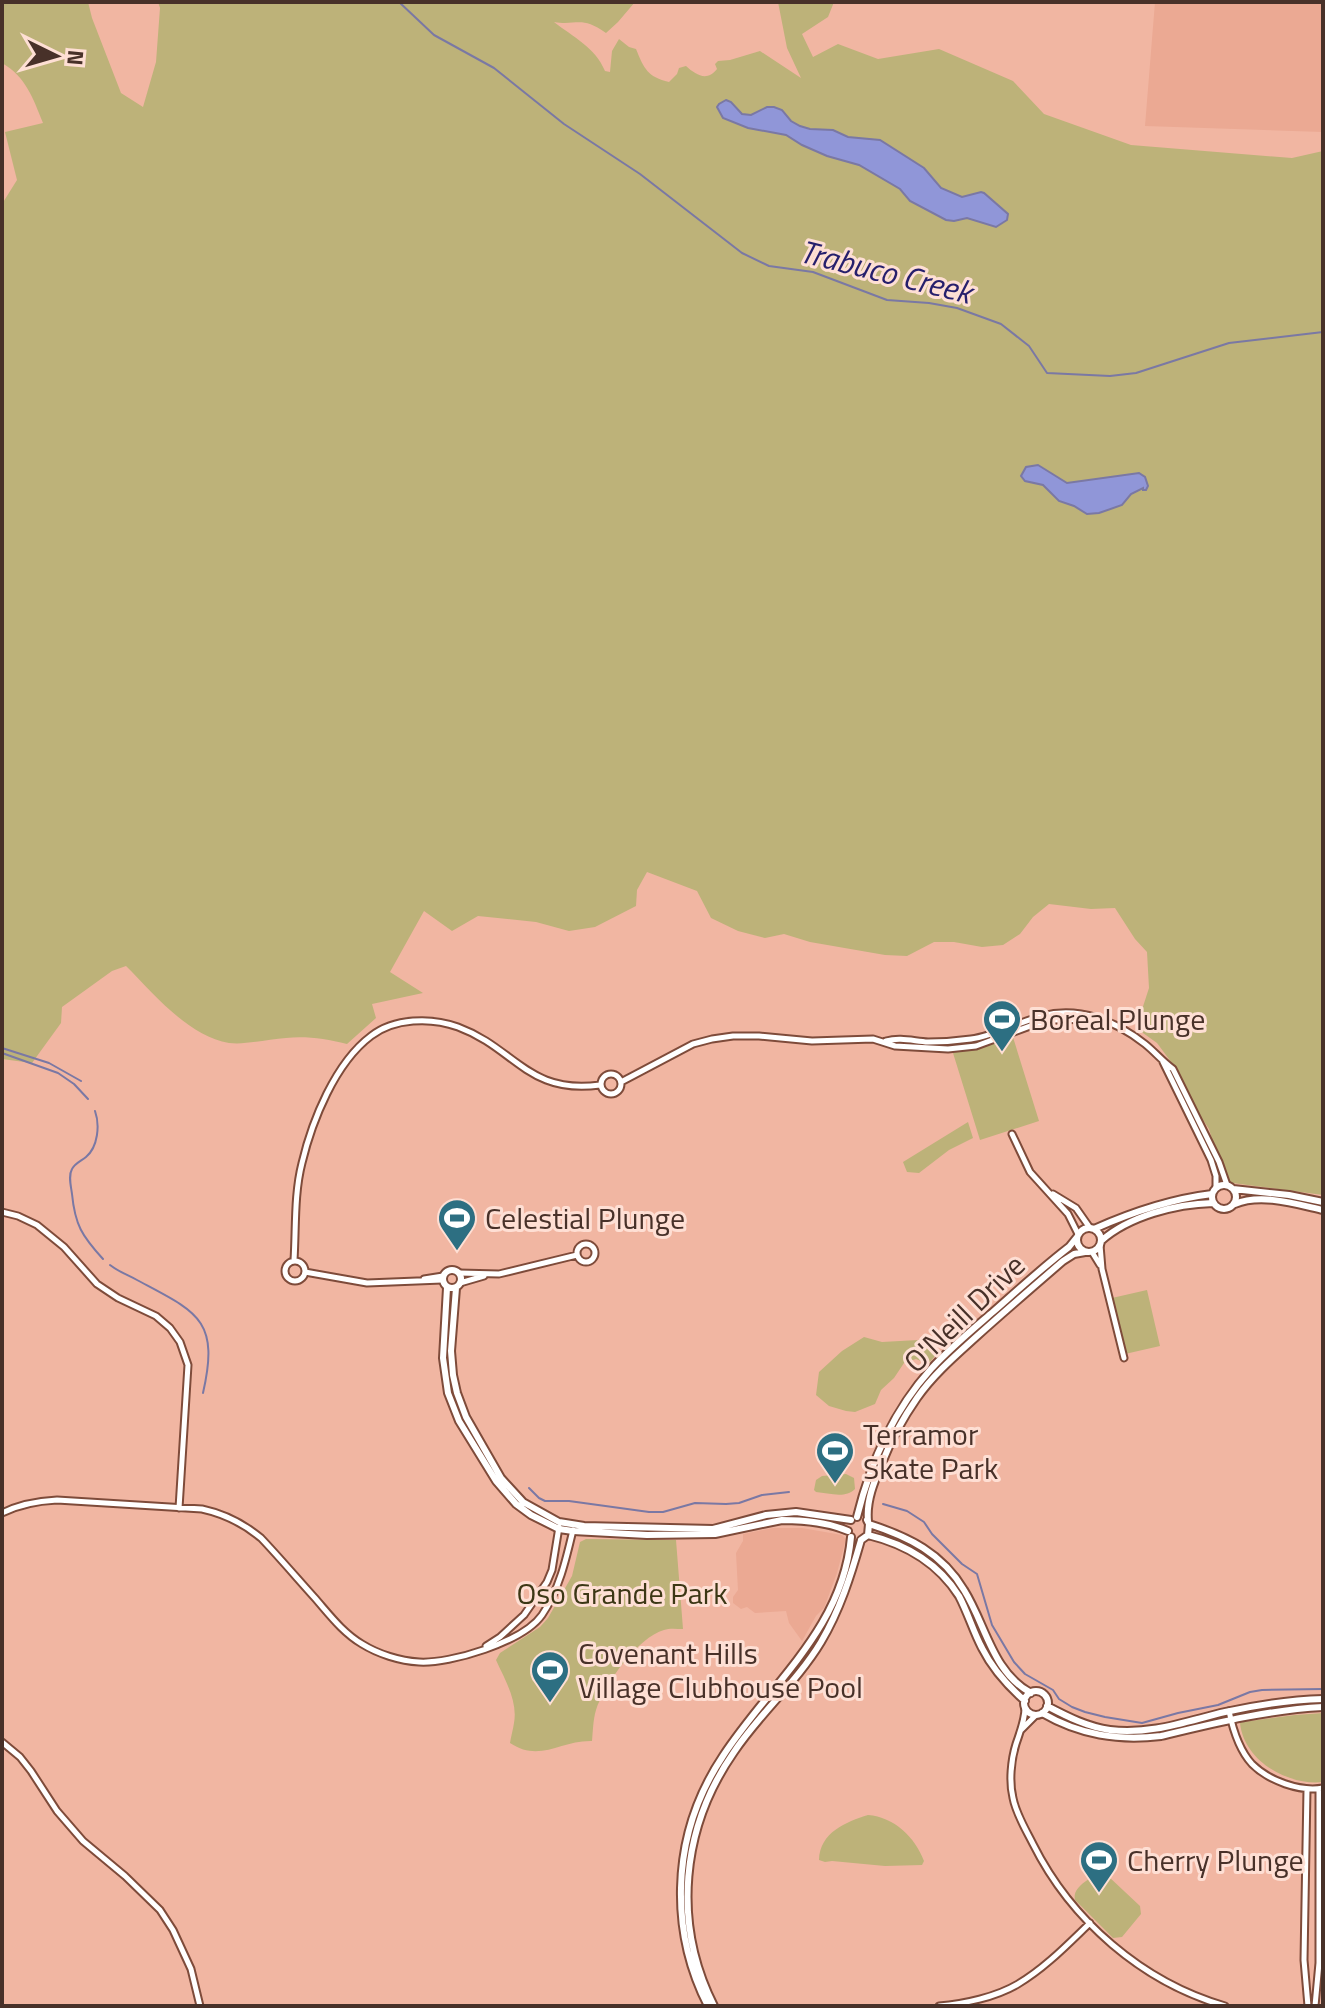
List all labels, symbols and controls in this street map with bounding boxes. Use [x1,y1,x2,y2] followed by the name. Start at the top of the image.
[16,16,96,96] north arrow
[58,49,94,67] text: N
[795,226,981,316] water label: Trabuco Creek
[1030,996,1205,1042] place label: Boreal Plunge
[981,998,1023,1053] sports icon: Boreal Plunge
[485,1195,685,1241] place label: Celestial Plunge
[436,1197,478,1252] sports icon: Celestial Plunge
[893,1243,1035,1383] street label: O'Neill Drive
[863,1411,998,1491] place label: Terramor Skate Park
[814,1430,856,1485] sports icon: Terramor Skate Park
[516,1570,728,1616] park label: Oso Grande Park
[578,1630,863,1710] place label: Covenant Hills Village Clubhouse Pool
[529,1649,571,1704] sports icon: Covenant Hills Village Clubhouse Pool
[1127,1837,1304,1883] place label: Cherry Plunge
[1078,1839,1120,1894] sports icon: Cherry Plunge

